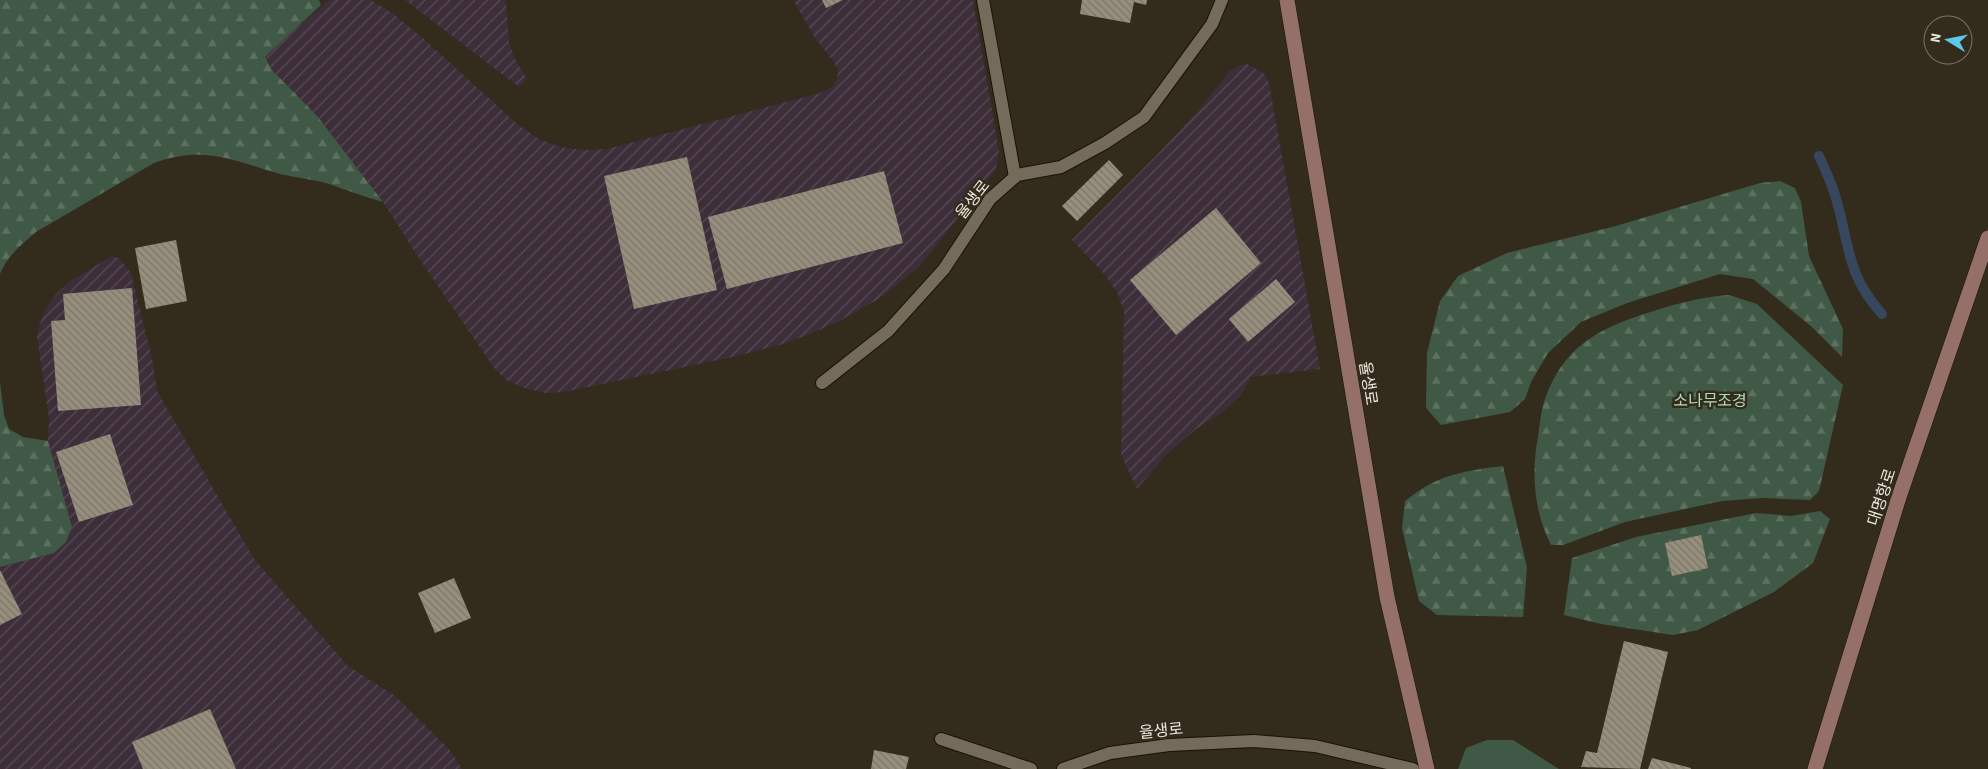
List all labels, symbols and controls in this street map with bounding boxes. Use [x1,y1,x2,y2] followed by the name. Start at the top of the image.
[1923,15,1973,65] north arrow
[1926,32,1947,44] text: N
[951,175,995,224] street label: 율생로
[1354,360,1382,407] street label: 율생로
[1673,390,1747,412] park label: 소나무조경
[1862,466,1902,529] street label: 대명항로
[1138,718,1184,744] street label: 율생로

